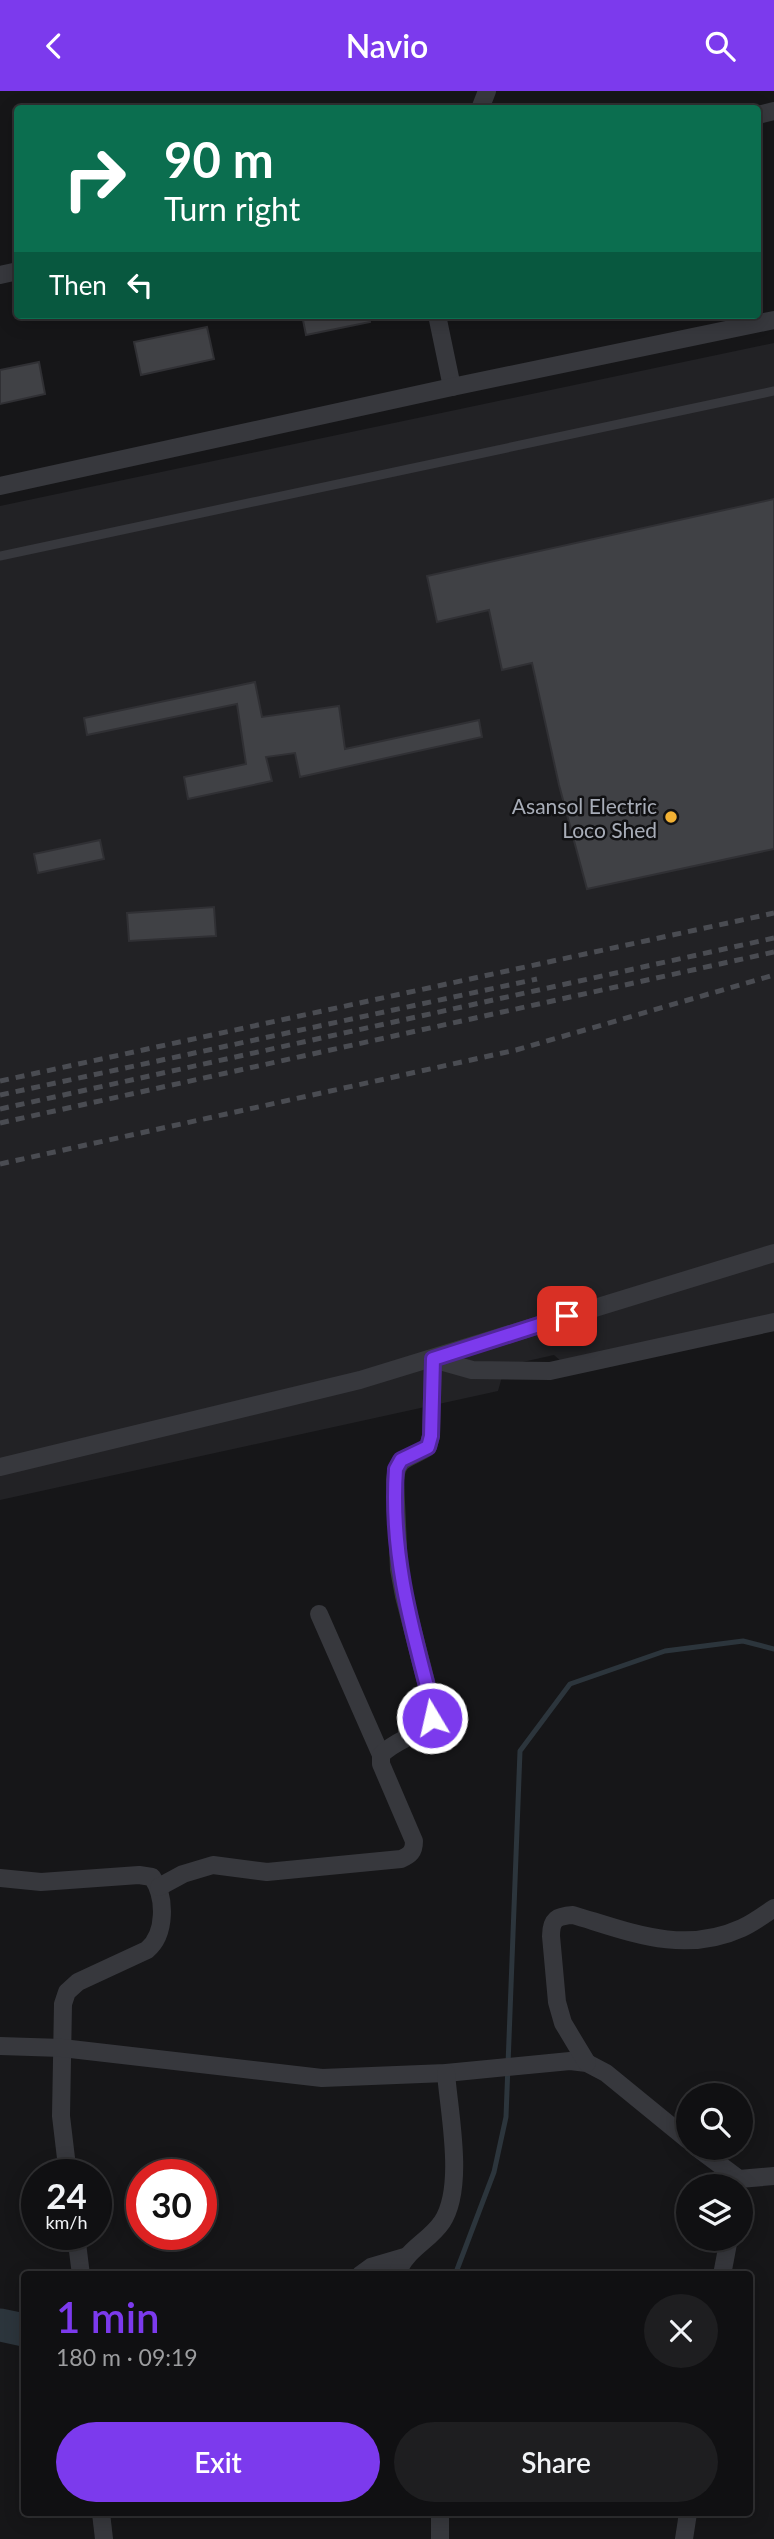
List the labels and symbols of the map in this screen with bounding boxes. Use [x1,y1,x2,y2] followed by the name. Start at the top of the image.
[512,793,657,842] place label: Asansol Electric Loco Shed
[663,809,679,825] marker: Asansol Electric Loco Shed
[537,1286,597,1346] pin
[395,1681,469,1755] position arrow
[126,2159,217,2250] speed limit sign: 30

